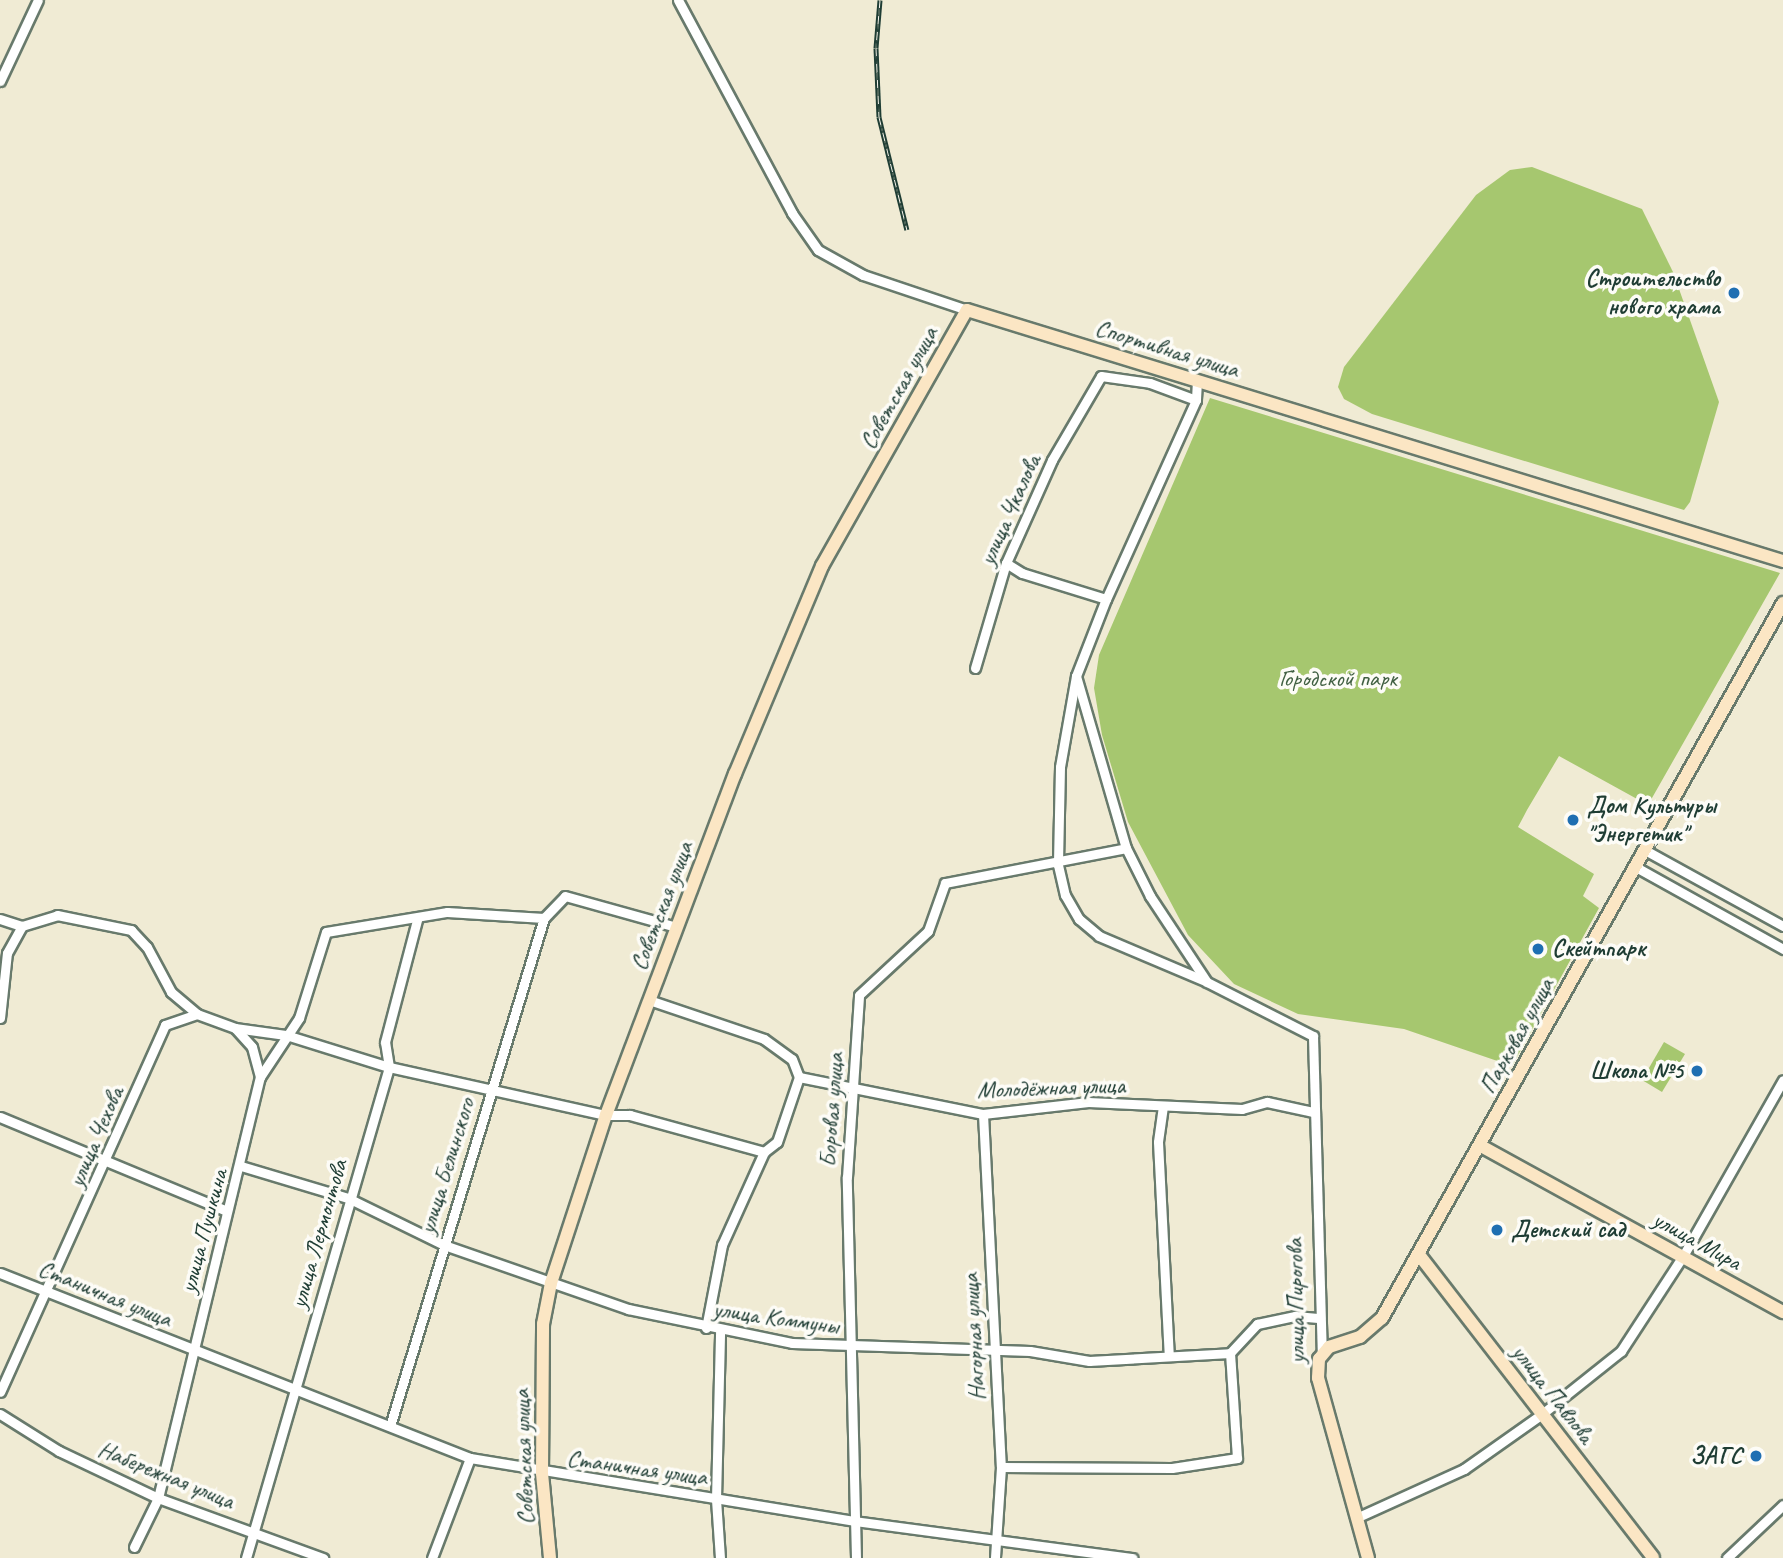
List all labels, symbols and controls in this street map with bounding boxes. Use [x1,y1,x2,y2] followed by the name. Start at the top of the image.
[1586,265,1720,321] place label: Строительство нового храма
[1726,285,1742,301] marker: Строительство нового храма
[1091,313,1243,385] street label: Спортивная улица
[853,321,945,455] street label: Советская улица
[973,451,1047,569] street label: улица Чкалова
[1279,665,1397,693] park label: Городской парк
[1587,792,1714,848] place label: Дом Культуры "Энергетик"
[1565,812,1581,828] marker: Дом Культуры "Энергетик"
[624,837,700,975] street label: Советская улица
[1552,935,1645,963] place label: Скейтпарк
[1530,941,1546,957] marker: Скейтпарк
[1473,973,1561,1099] street label: Парковая улица
[814,1051,850,1169] street label: Боровая улица
[1590,1057,1683,1085] place label: Школа №5
[1689,1063,1705,1079] marker: Школа №5
[976,1071,1126,1105] street label: Молодёжная улица
[62,1083,130,1191] street label: улица Чехова
[412,1094,482,1238] street label: улица Белинского
[284,1156,354,1312] street label: улица Лермонтова
[174,1165,234,1297] street label: улица Пушкина
[1648,1205,1746,1277] street label: улица Мира
[1511,1216,1625,1244] place label: Детский сад
[1489,1222,1505,1238] marker: Детский сад
[1281,1238,1311,1364] street label: улица Пирогова
[33,1254,177,1334] street label: Станичная улица
[956,1272,992,1402] street label: Нагорная улица
[710,1295,842,1341] street label: улица Коммуны
[1506,1339,1600,1449] street label: улица Павлова
[507,1388,541,1526] street label: Советская улица
[93,1434,239,1516] street label: Набережная улица
[1690,1442,1742,1470] place label: ЗАГС
[564,1444,710,1492] street label: Станичная улица
[1748,1448,1764,1464] marker: ЗАГС

